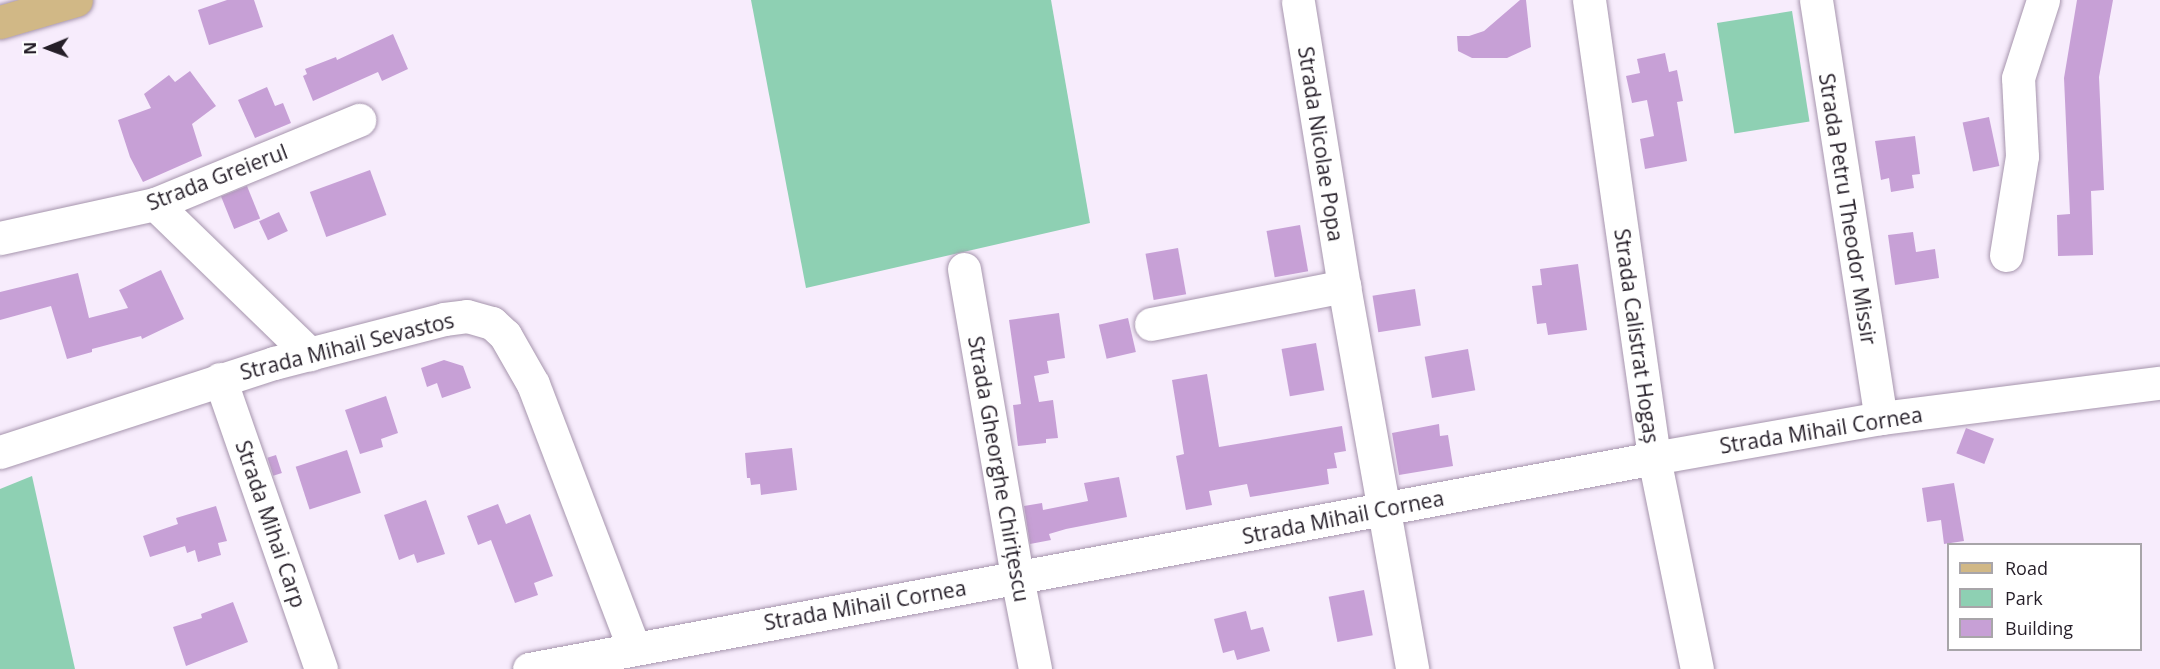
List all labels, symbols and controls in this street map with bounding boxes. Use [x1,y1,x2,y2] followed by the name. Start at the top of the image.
[18,18,78,78] north arrow
[19,42,41,55] text: N
[1293,45,1349,243] street label: Strada Nicolae Popa
[1814,71,1882,347] street label: Strada Petru Theodor Missir
[143,139,291,215] street label: Strada Greierul
[1609,227,1665,445] street label: Strada Calistrat Hogaș
[237,307,457,385] street label: Strada Mihail Sevastos
[963,334,1035,604] street label: Strada Gheorghe Chirițescu
[1718,402,1924,458] street label: Strada Mihail Cornea
[231,437,311,611] street label: Strada Mihai Carp
[1240,485,1446,549] street label: Strada Mihail Cornea
[1947,543,2142,651] legend
[2005,556,2048,580] text: Road
[762,575,968,635] street label: Strada Mihail Cornea
[2005,586,2043,610] text: Park
[2005,616,2073,640] text: Building

